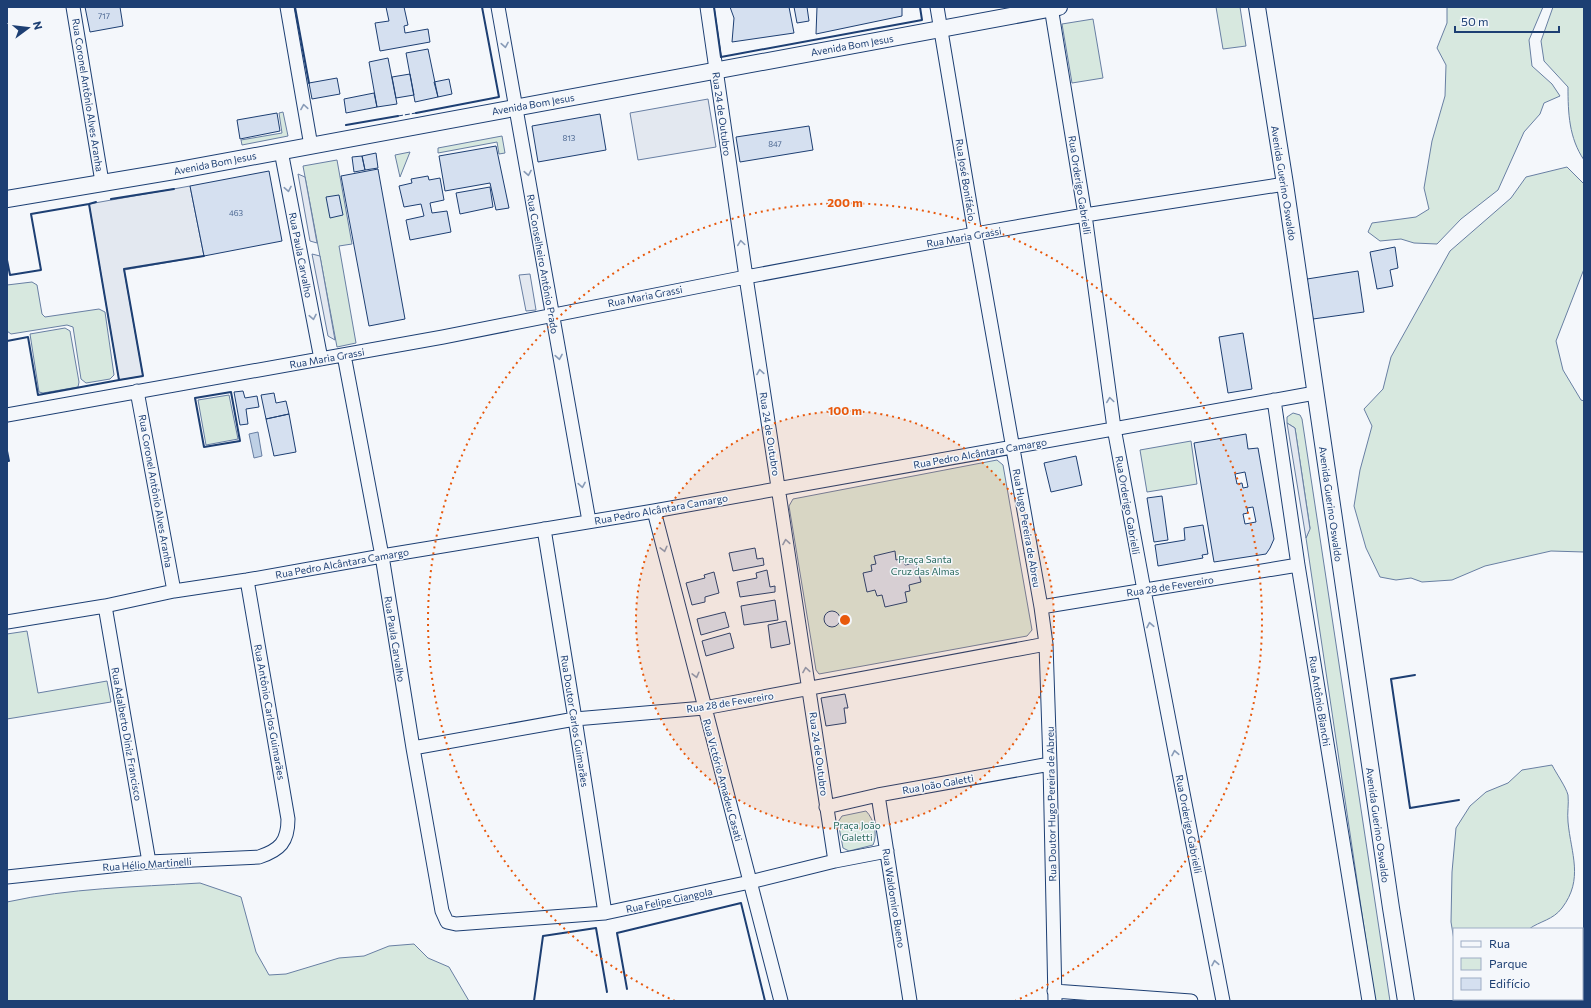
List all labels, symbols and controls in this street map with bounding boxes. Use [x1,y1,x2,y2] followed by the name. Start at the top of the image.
[8,8,48,48] north arrow
[1455,8,1559,34] scale bar
[98,11,110,21] house number: 717
[1461,14,1489,28] text: 50 m
[70,17,106,173] street label: Rua Coronel Antônio Alves Aranha
[31,20,45,31] text: N
[810,32,895,58] street label: Avenida Bom Jesus
[500,42,509,48] one-way arrow
[710,71,734,157] street label: Rua 24 de Outubro
[491,91,576,117] street label: Avenida Bom Jesus
[300,104,309,110] one-way arrow
[1269,125,1299,241] street label: Avenida Guerino Oswaldo
[563,133,576,143] house number: 813
[1066,135,1094,235] street label: Rua Orderigo Gabrielli
[954,138,978,222] street label: Rua José Bonifácio
[768,139,782,149] house number: 847
[173,149,258,177] street label: Avenida Bom Jesus
[523,170,532,176] one-way arrow
[284,186,292,192] one-way arrow
[525,193,561,335] street label: Rua Conselheiro Antônio Prado
[827,195,863,209] text: 200 m
[229,208,244,218] house number: 463
[287,211,315,299] street label: Rua Paula Carvalho
[926,225,1002,249] street label: Rua Maria Grassi
[737,240,746,246] one-way arrow
[607,283,683,309] street label: Rua Maria Grassi
[308,314,316,320] one-way arrow
[289,346,365,370] street label: Rua Maria Grassi
[555,354,563,360] one-way arrow
[756,369,765,375] one-way arrow
[757,391,783,477] street label: Rua 24 de Outubro
[1106,397,1115,404] one-way arrow
[828,403,862,417] text: 100 m
[137,414,175,568] street label: Rua Coronel Antônio Alves Aranha
[912,435,1048,471] street label: Rua Pedro Alcântara Camargo
[1317,446,1345,562] street label: Avenida Guerino Oswaldo
[1113,455,1143,555] street label: Rua Orderigo Gabrielli
[1011,468,1043,588] street label: Rua Hugo Pereira de Abreu
[577,482,586,488] one-way arrow
[593,491,729,527] street label: Rua Pedro Alcântara Camargo
[783,539,791,545] one-way arrow
[274,545,410,581] street label: Rua Pedro Alcântara Camargo
[659,546,667,552] one-way arrow
[891,553,960,577] park label: Praça Santa Cruz das Almas
[1126,573,1215,599] street label: Rua 28 de Fevereiro
[382,595,408,683] street label: Rua Paula Carvalho
[838,613,852,627] centre of rings
[1147,622,1155,628] one-way arrow
[252,643,288,781] street label: Rua Antônio Carlos Guimarães
[559,654,591,788] street label: Rua Doutor Carlos Guimarães
[1307,655,1333,747] street label: Rua Antônio Bianchi
[109,666,145,802] street label: Rua Adalberto Diniz Francisco
[802,667,811,673] one-way arrow
[691,672,699,678] one-way arrow
[686,689,775,715] street label: Rua 28 de Fevereiro
[807,711,831,797] street label: Rua 24 de Outubro
[701,718,745,842] street label: Rua Victório Amadeu Casati
[1044,726,1058,882] street label: Rua Doutor Hugo Pereira de Abreu
[1171,749,1180,756] one-way arrow
[1364,767,1392,883] street label: Avenida Guerino Oswaldo
[901,772,975,796] street label: Rua João Galetti
[1174,774,1204,874] street label: Rua Orderigo Gabrielli
[833,819,881,843] park label: Praça João Galetti
[880,847,908,949] street label: Rua Waldomiro Bueno
[102,855,192,873] street label: Rua Hélio Martinelli
[625,885,713,915] street label: Rua Felipe Giangola
[1453,928,1583,1000] legend
[1489,936,1510,950] text: Rua
[1489,956,1527,970] text: Parque
[1212,960,1220,966] one-way arrow
[1489,976,1530,990] text: Edifício

